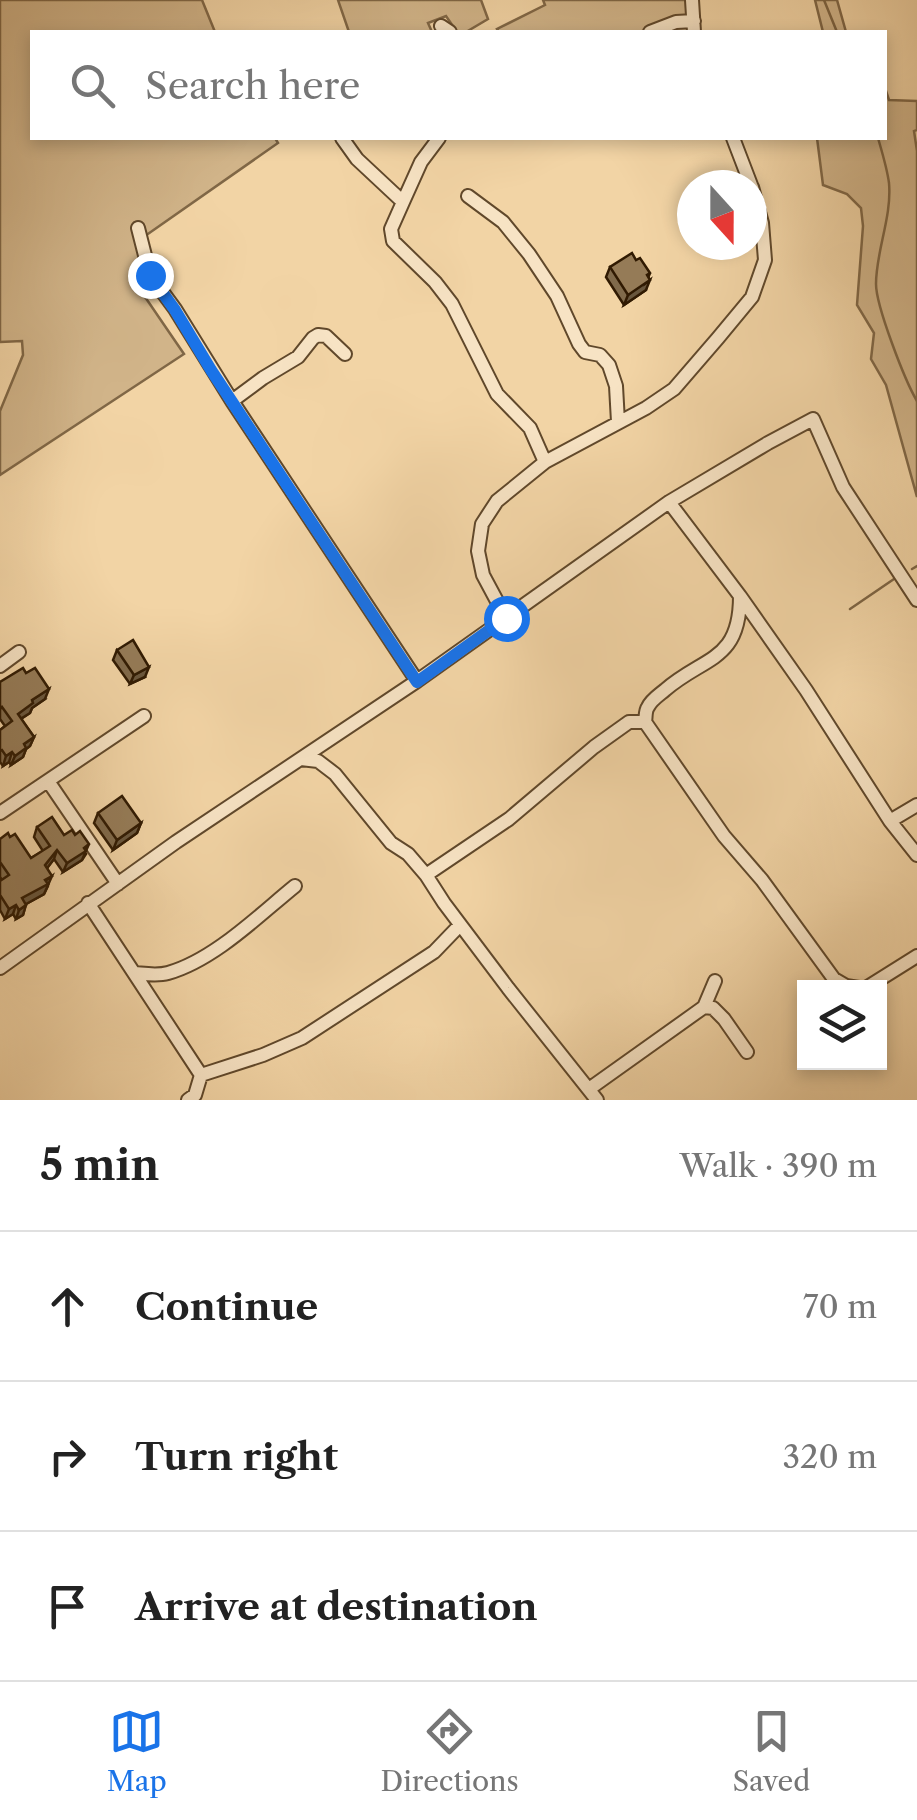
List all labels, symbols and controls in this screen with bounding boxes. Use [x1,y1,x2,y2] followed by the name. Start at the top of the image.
[30,30,887,140] search box
[65,58,120,113] icon: search
[145,62,360,109] text: Search here
[677,170,767,260] north arrow
[128,253,174,299] route end
[484,596,530,642] route start
[797,980,887,1070] map controls
[797,980,887,1070] button: layers
[40,1139,159,1191] text: 5 min
[680,1146,877,1185] text: Walk · 390 m
[40,1279,95,1334] icon: ahead
[135,1283,318,1330] text: Continue
[803,1287,877,1326] text: 70 m
[40,1429,95,1484] icon: right
[135,1433,338,1480] text: Turn right
[782,1437,877,1476] text: 320 m
[40,1579,95,1634] icon: arrive
[135,1583,538,1630] text: Arrive at destination
[107,1704,167,1798] tab: Map
[380,1704,519,1798] tab: Directions
[732,1704,810,1798] tab: Saved

